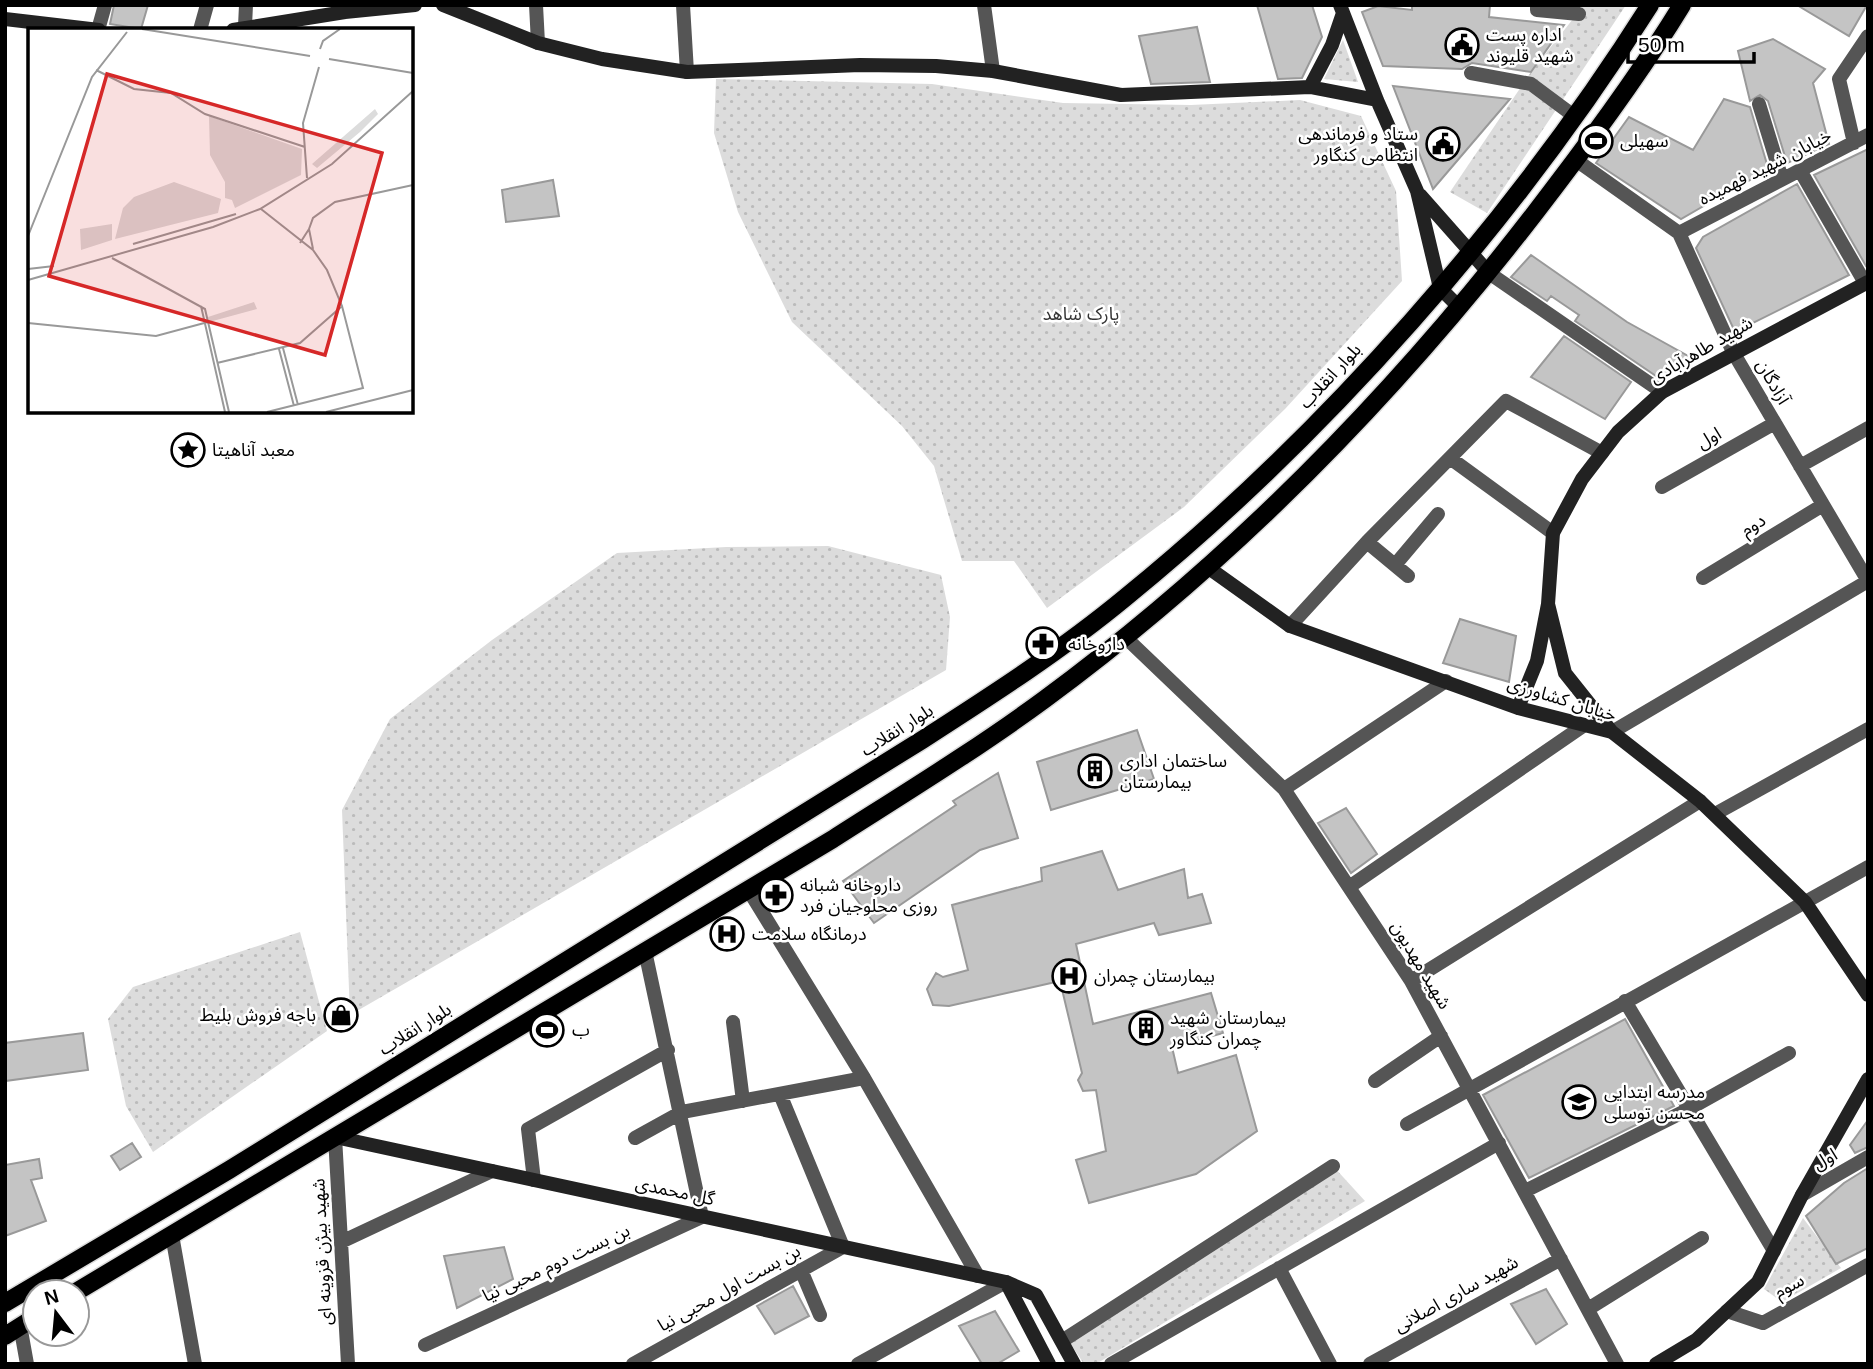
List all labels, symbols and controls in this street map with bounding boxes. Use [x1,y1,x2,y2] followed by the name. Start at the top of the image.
[1628,21,1754,65] scale bar
[1486,25,1574,67] place label: اداره پست شهید قلیوند
[1443,26,1481,64] public building icon: اداره پست شهید قلیوند
[28,28,413,413] inset map
[1638,33,1685,56] text: 50 m
[1577,122,1615,160] sports icon: سهیلی
[1298,124,1418,166] place label: ستاد و فرماندهی انتظامی کنگاور
[1424,125,1462,163] public building icon: ستاد و فرماندهی انتظامی کنگاور
[1696,125,1835,210] street label: خیابان شهید فهمیده
[1620,131,1669,152] place label: سهیلی
[1043,304,1119,325] park label: پارک شاهد
[1646,312,1757,388] street label: شهید طاهرآبادی
[1295,339,1366,413] street label: بلوار انقلاب
[1751,356,1794,409] street label: آزادگان
[1693,423,1725,454] street label: اول
[169,431,207,469] place icon: معبد آناهیتا
[212,440,295,460] place label: معبد آناهیتا
[1737,510,1771,544] street label: دوم
[1024,625,1062,663] pharmacy icon: داروخانه
[1068,634,1125,655] place label: داروخانه
[1505,673,1619,726] street label: خیابان کشاورزی
[857,700,937,761] street label: بلوار انقلاب
[1120,751,1227,793] place label: ساختمان اداری بیمارستان
[1076,752,1114,790] building icon: ساختمان اداری بیمارستان
[800,875,938,917] place label: داروخانه شبانه روزی محلوجیان فرد
[757,876,795,914] pharmacy icon: داروخانه شبانه روزی محلوجیان فرد
[708,915,746,953] hospital icon: درمانگاه سلامت
[1386,917,1455,1013] street label: شهید مهدیون
[752,924,867,945] place label: درمانگاه سلامت
[1050,957,1088,995] hospital icon: بیمارستان چمران
[1094,966,1215,987] place label: بیمارستان چمران
[322,996,360,1034] shop icon: باجه فروش بلیط
[375,999,455,1060] street label: بلوار انقلاب
[200,1005,316,1026] place label: باجه فروش بلیط
[1169,1008,1286,1050] place label: بیمارستان شهید چمران کنگاور
[1127,1009,1165,1047] building icon: بیمارستان شهید چمران کنگاور
[528,1011,566,1049] sports icon: ب
[572,1020,590,1040] place label: ب
[1604,1082,1705,1124] place label: مدرسه ابتدایی محسن توسلی
[1560,1083,1598,1121] school or university icon: مدرسه ابتدایی محسن توسلی
[1809,1144,1841,1175] street label: اول
[634,1173,717,1210] street label: گل محمدی
[308,1178,337,1326] street label: شهید بیژن قزوینه ای
[479,1220,635,1310] street label: بن بست دوم محبی نیا
[654,1241,804,1336] street label: بن بست اول محبی نیا
[1391,1252,1522,1337] street label: شهید ساری اصلانی
[1770,1270,1809,1306] street label: سوم
[21,1278,91,1348] north arrow
[42,1285,61,1309] text: N

